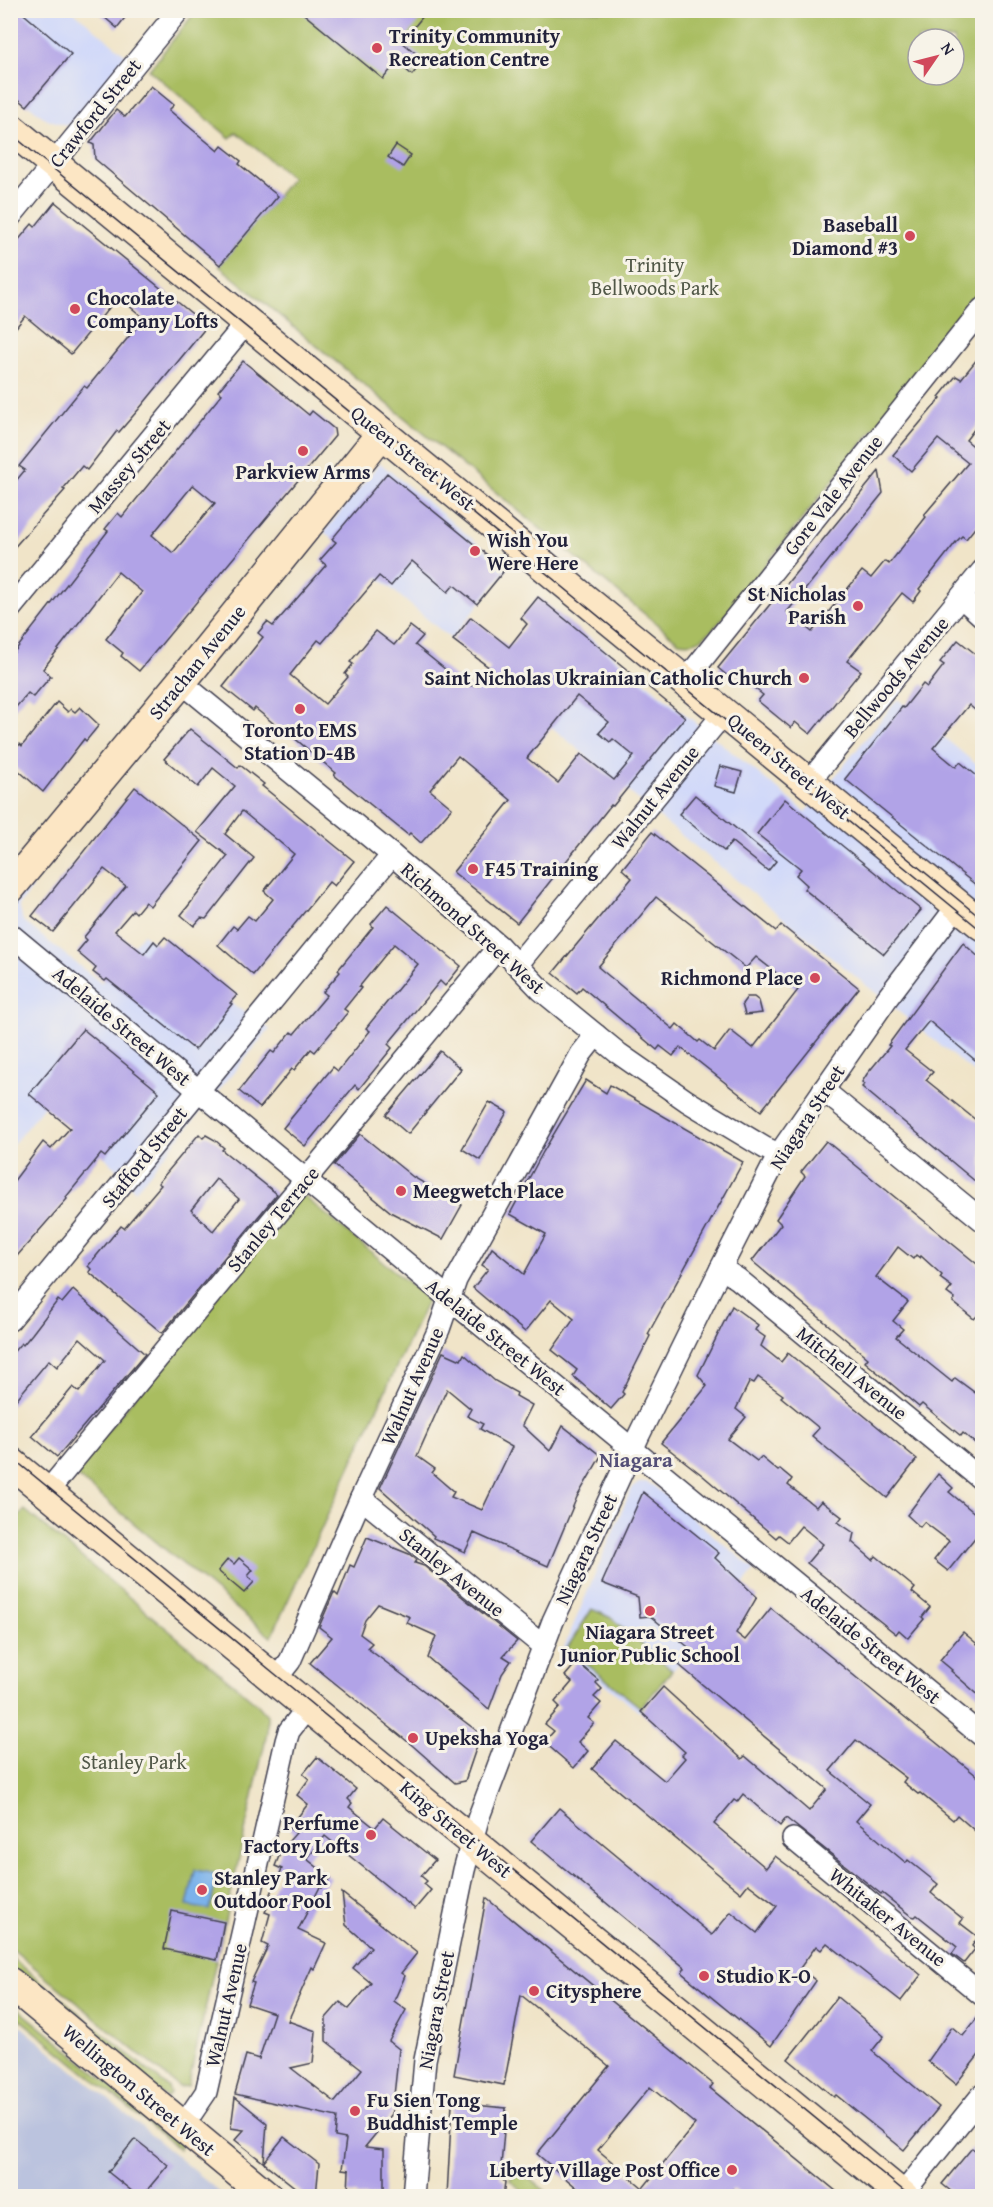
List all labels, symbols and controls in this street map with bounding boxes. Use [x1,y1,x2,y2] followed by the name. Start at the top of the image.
[389,21,561,73] place label: Trinity Community Recreation Centre
[906,27,966,87] north arrow
[935,37,961,60] text: N
[370,41,384,55] marker: Trinity Community Recreation Centre
[42,52,148,173] street label: Crawford Street
[792,210,898,262] place label: Baseball Diamond #3
[903,229,917,243] marker: Baseball Diamond #3
[591,250,720,302] park label: Trinity Bellwoods Park
[87,283,218,335] place label: Chocolate Company Lofts
[68,302,82,316] marker: Chocolate Company Lofts
[345,398,482,517] street label: Queen Street West
[80,412,177,519] street label: Massey Street
[776,428,889,561] street label: Gore Vale Avenue
[296,444,310,458] marker: Parkview Arms
[235,457,371,486] place label: Parkview Arms
[487,525,579,577] place label: Wish You Were Here
[468,544,482,558] marker: Wish You Were Here
[748,579,846,631] place label: St Nicholas Parish
[141,598,252,725] street label: Strachan Avenue
[851,599,865,613] marker: St Nicholas Parish
[836,610,955,744] street label: Bellwoods Avenue
[424,663,792,692] place label: Saint Nicholas Ukrainian Catholic Church
[797,671,811,685] marker: Saint Nicholas Ukrainian Catholic Church
[293,702,307,716] marker: Toronto EMS Station D-4B
[721,705,857,826] street label: Queen Street West
[243,715,357,767] place label: Toronto EMS Station D-4B
[604,738,706,855] street label: Walnut Avenue
[485,854,599,883] place label: F45 Training
[395,855,552,1000] street label: Richmond Street West
[466,862,480,876] marker: F45 Training
[47,959,198,1092] street label: Adelaide Street West
[661,963,803,992] place label: Richmond Place
[808,971,822,985] marker: Richmond Place
[762,1058,851,1175] street label: Niagara Street
[94,1100,194,1214] street label: Stafford Street
[220,1159,326,1278] street label: Stanley Terrace
[413,1176,564,1205] place label: Meegwetch Place
[394,1184,408,1198] marker: Meegwetch Place
[420,1271,573,1402] street label: Adelaide Street West
[791,1319,914,1426] street label: Mitchell Avenue
[373,1322,450,1449] street label: Walnut Avenue
[599,1444,673,1475] district label: Niagara
[547,1488,624,1609] street label: Niagara Street
[393,1520,511,1623] street label: Stanley Avenue
[795,1579,948,1710] street label: Adelaide Street West
[643,1604,657,1618] marker: Niagara Street Junior Public School
[557,1617,740,1669] place label: Niagara Street Junior Public School
[425,1723,549,1752] place label: Upeksha Yoga
[406,1731,420,1745] marker: Upeksha Yoga
[81,1747,188,1776] park label: Stanley Park
[394,1773,519,1884] street label: King Street West
[244,1808,359,1860] place label: Perfume Factory Lofts
[364,1828,378,1842] marker: Perfume Factory Lofts
[823,1860,953,1973] street label: Whitaker Avenue
[214,1863,331,1915] place label: Stanley Park Outdoor Pool
[195,1883,209,1897] marker: Stanley Park Outdoor Pool
[197,1940,254,2070] street label: Walnut Avenue
[410,1948,461,2072] street label: Niagara Street
[716,1961,811,1990] place label: Studio K-O
[697,1969,711,1983] marker: Studio K-O
[546,1976,642,2005] place label: Citysphere
[527,1984,541,1998] marker: Citysphere
[56,2017,222,2162] street label: Wellington Street West
[367,2085,518,2137] place label: Fu Sien Tong Buddhist Temple
[348,2104,362,2118] marker: Fu Sien Tong Buddhist Temple
[490,2155,720,2184] place label: Liberty Village Post Office
[725,2163,739,2177] marker: Liberty Village Post Office

